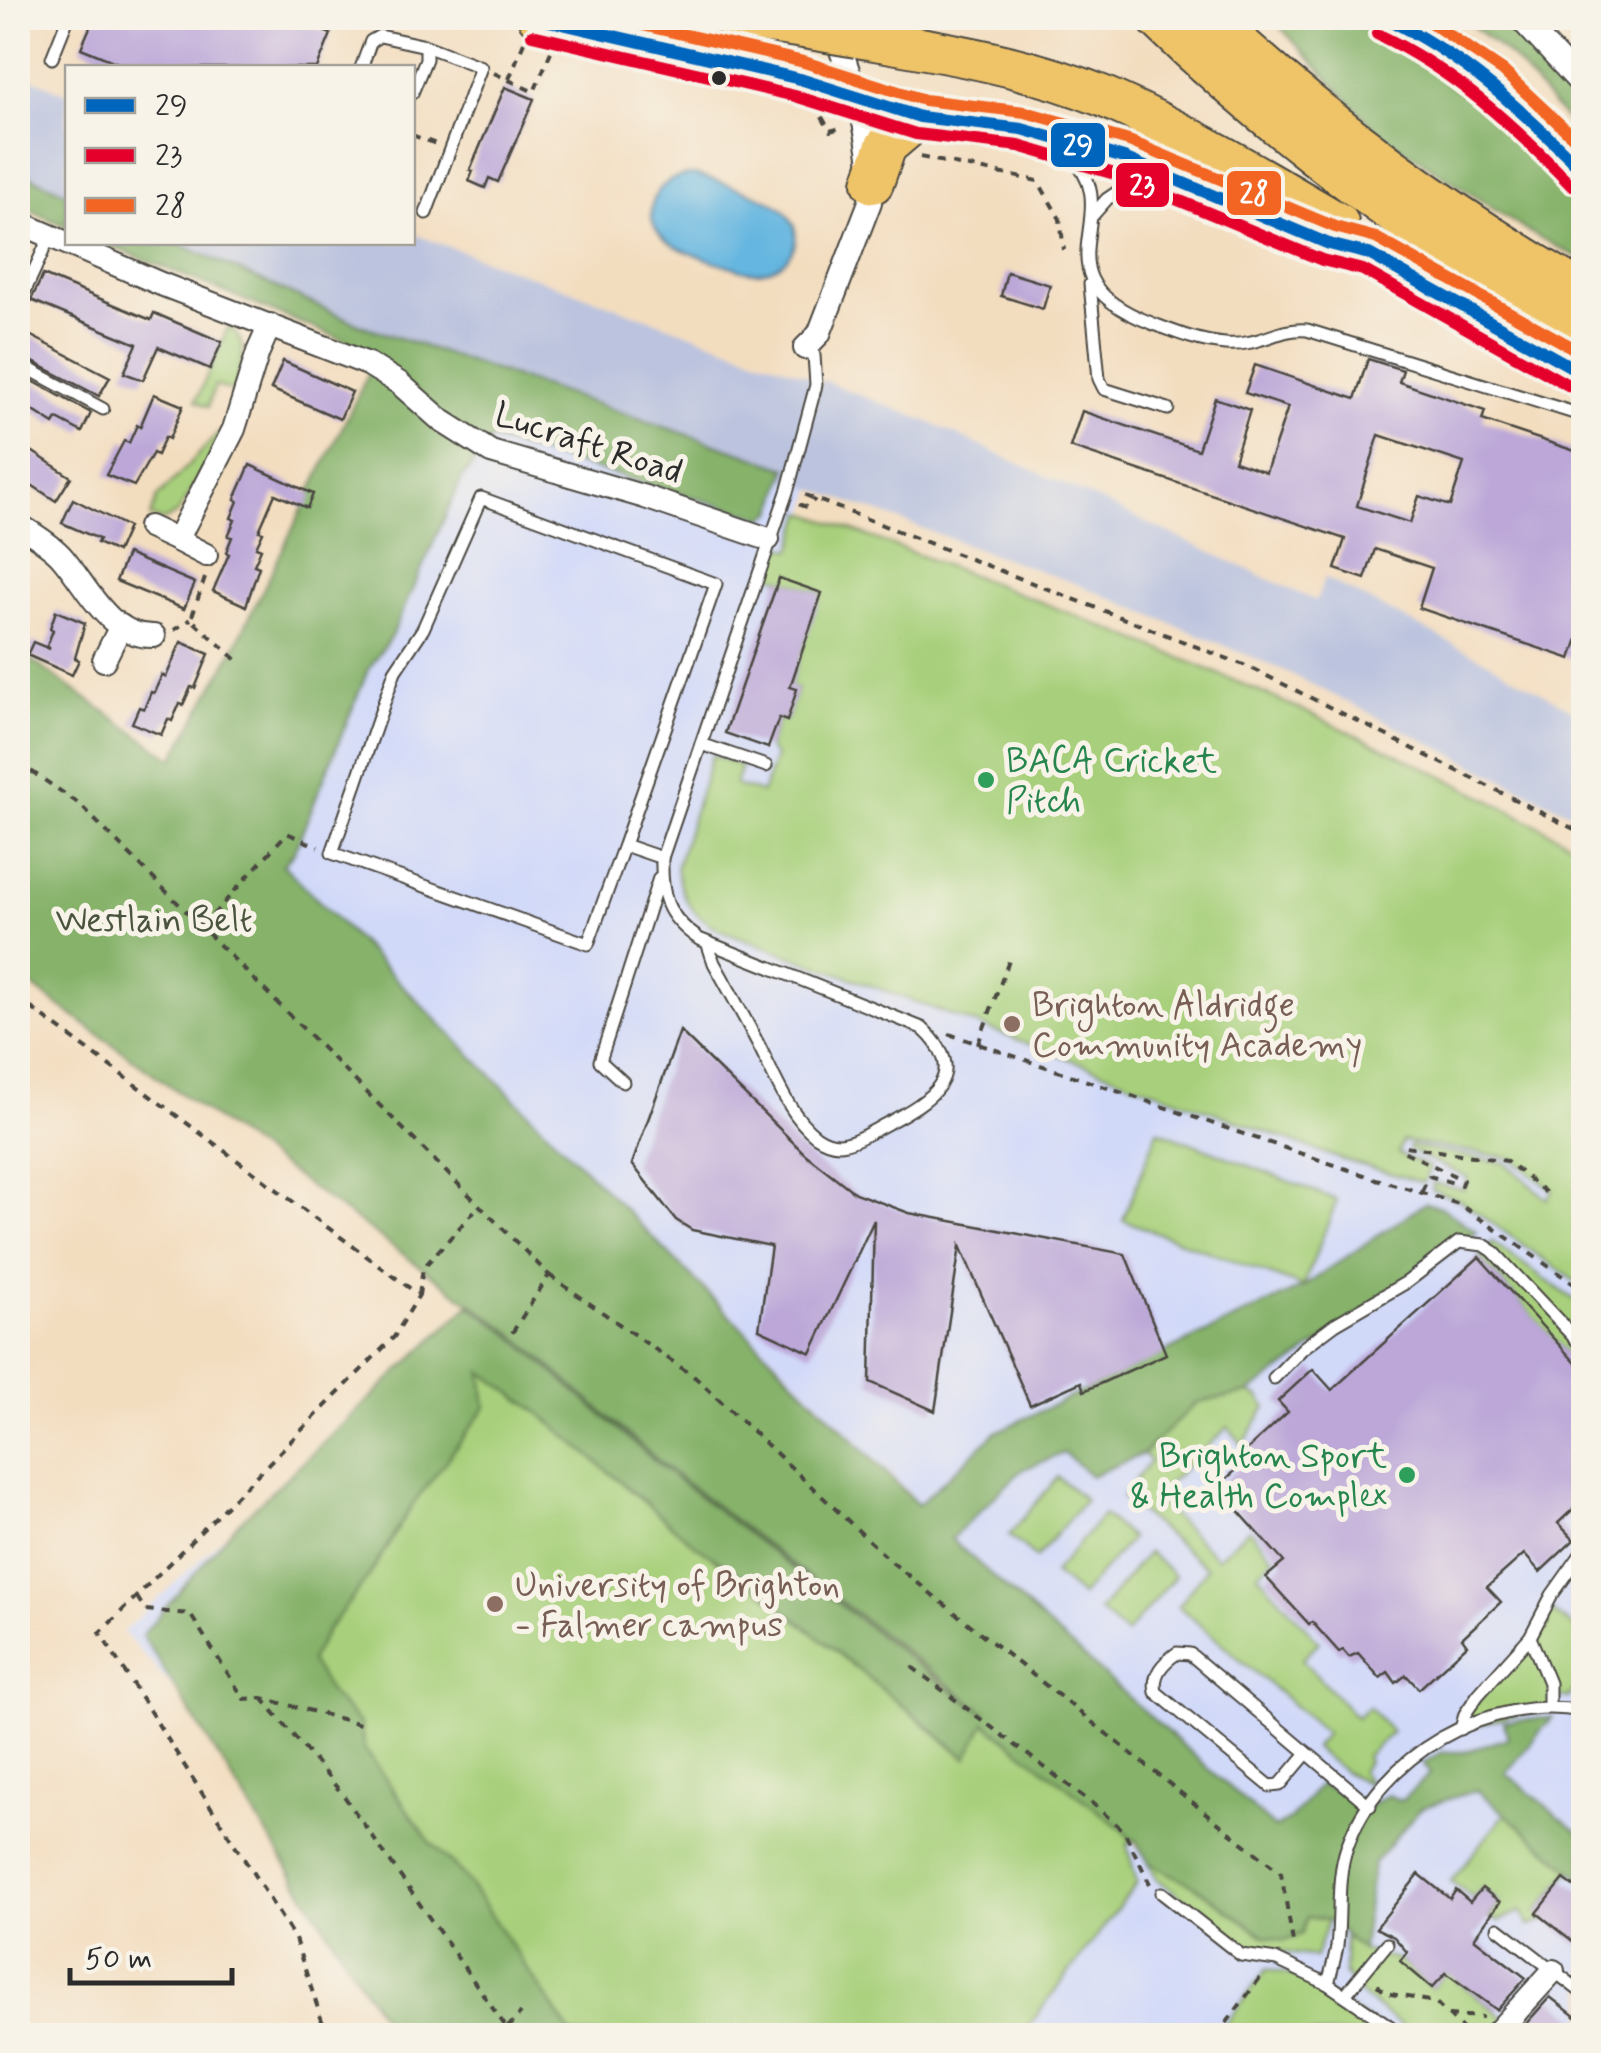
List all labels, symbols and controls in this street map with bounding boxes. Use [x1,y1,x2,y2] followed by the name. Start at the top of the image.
[65,65,415,245] legend
[709,68,729,88] unlabelled marker
[155,87,188,126] text: 29
[1049,121,1107,169] line badge: 29
[1063,129,1093,166] text: 29
[155,137,182,176] text: 23
[1114,161,1171,209] line badge: 23
[1129,169,1155,206] text: 23
[1225,169,1283,217] line badge: 28
[1239,177,1269,214] text: 28
[155,187,186,226] text: 28
[489,392,688,496] street label: Lucraft Road
[1006,739,1218,825] place label: BACA Cricket Pitch
[975,769,997,791] marker: BACA Cricket Pitch
[55,898,253,944] park label: Westlain Belt
[1032,983,1362,1069] place label: Brighton Aldridge Community Academy
[1001,1013,1023,1035] marker: Brighton Aldridge Community Academy
[1130,1434,1387,1520] place label: Brighton Sport & Health Complex
[1396,1464,1418,1486] marker: Brighton Sport & Health Complex
[515,1563,840,1649] place label: University of Brighton - Falmer campus
[484,1593,506,1615] marker: University of Brighton - Falmer campus
[70,1923,232,1985] scale bar
[85,1940,152,1979] text: 50 m

